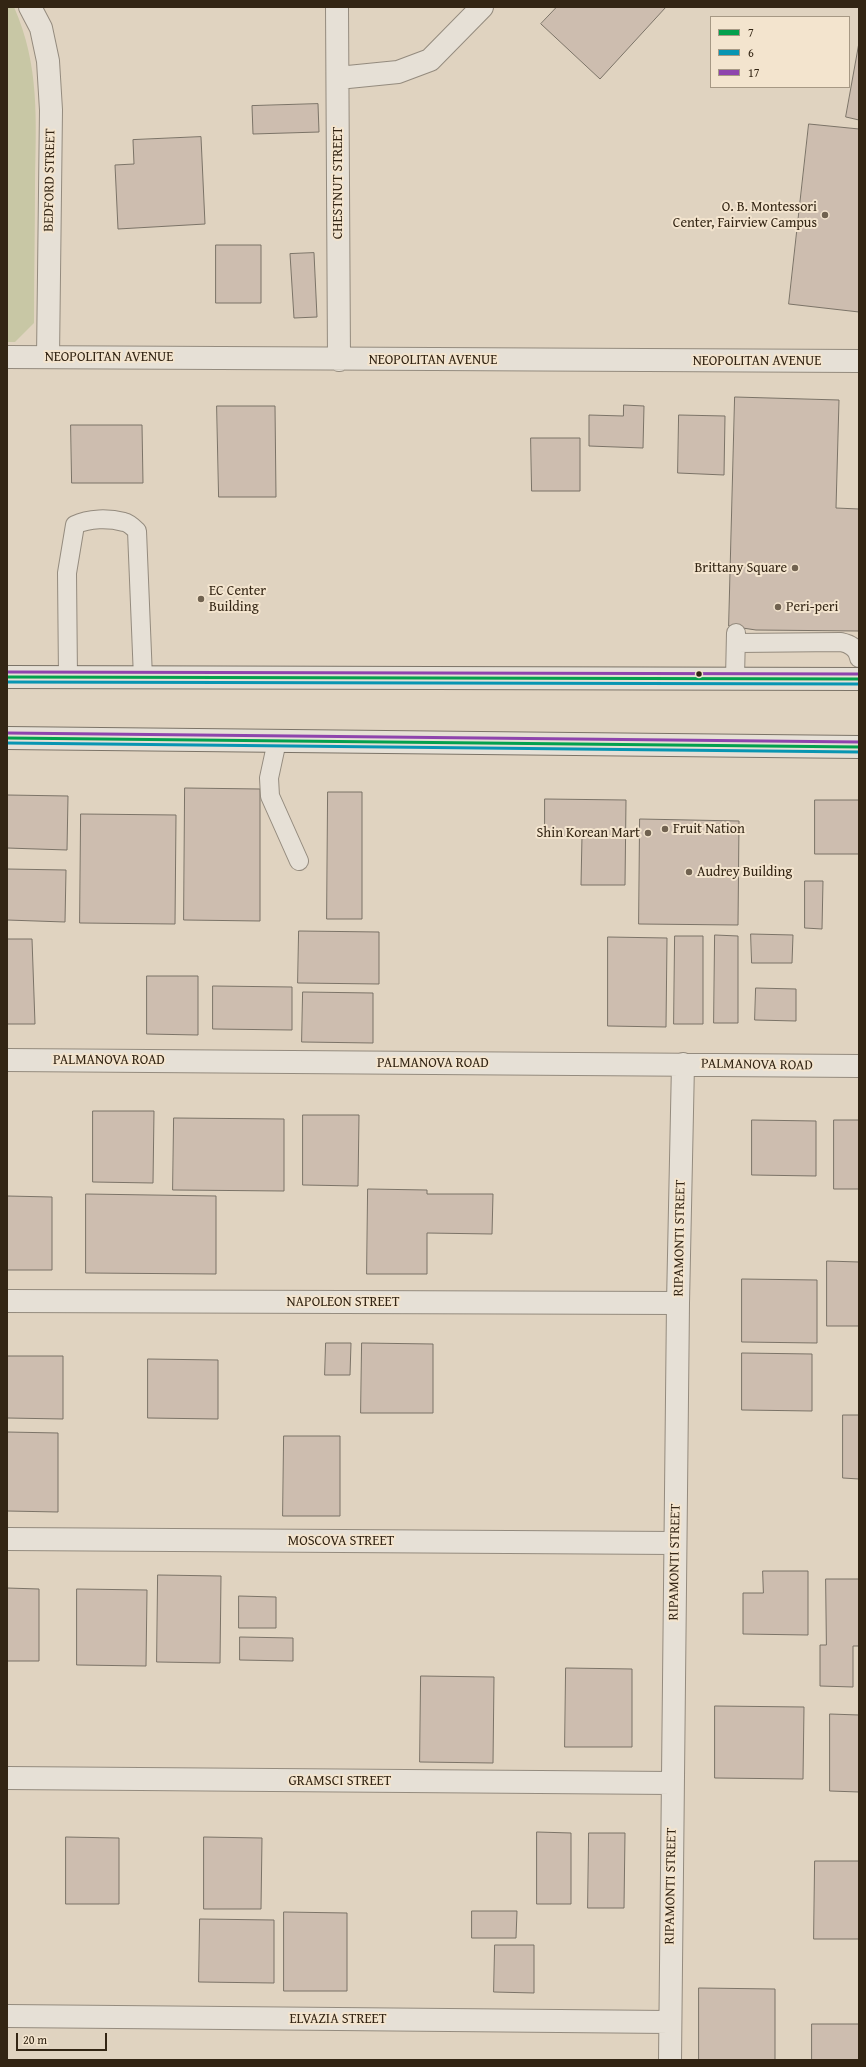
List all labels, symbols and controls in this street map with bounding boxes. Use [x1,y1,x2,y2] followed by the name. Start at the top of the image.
[710,16,850,88] legend
[748,24,754,41] text: 7
[748,44,754,61] text: 6
[748,64,760,81] text: 17
[330,127,346,239] street label: CHESTNUT STREET
[41,128,59,232] street label: BEDFORD STREET
[673,199,817,232] place label: O. B. Montessori Center, Fairview Campus
[820,210,830,220] marker: O. B. Montessori Center, Fairview Campus
[45,349,173,365] street label: NEOPOLITAN AVENUE
[369,352,497,368] street label: NEOPOLITAN AVENUE
[693,353,821,369] street label: NEOPOLITAN AVENUE
[694,560,787,576] place label: Brittany Square
[790,563,800,573] marker: Brittany Square
[209,583,266,616] place label: EC Center Building
[196,594,206,604] marker: EC Center Building
[786,599,838,615] place label: Peri-peri
[773,602,783,612] marker: Peri-peri
[694,669,704,679] unlabelled marker
[673,821,745,837] place label: Fruit Nation
[660,824,670,834] marker: Fruit Nation
[537,825,640,841] place label: Shin Korean Mart
[643,828,653,838] marker: Shin Korean Mart
[697,864,792,880] place label: Audrey Building
[684,867,694,877] marker: Audrey Building
[53,1052,165,1068] street label: PALMANOVA ROAD
[377,1055,489,1071] street label: PALMANOVA ROAD
[701,1056,813,1074] street label: PALMANOVA ROAD
[671,1180,689,1296] street label: RIPAMONTI STREET
[286,1294,400,1310] street label: NAPOLEON STREET
[666,1504,684,1620] street label: RIPAMONTI STREET
[288,1533,394,1549] street label: MOSCOVA STREET
[289,1773,391,1789] street label: GRAMSCI STREET
[662,1828,680,1944] street label: RIPAMONTI STREET
[289,2011,387,2027] street label: ELVAZIA STREET
[18,2025,109,2051] scale bar
[23,2031,47,2048] text: 20 m

